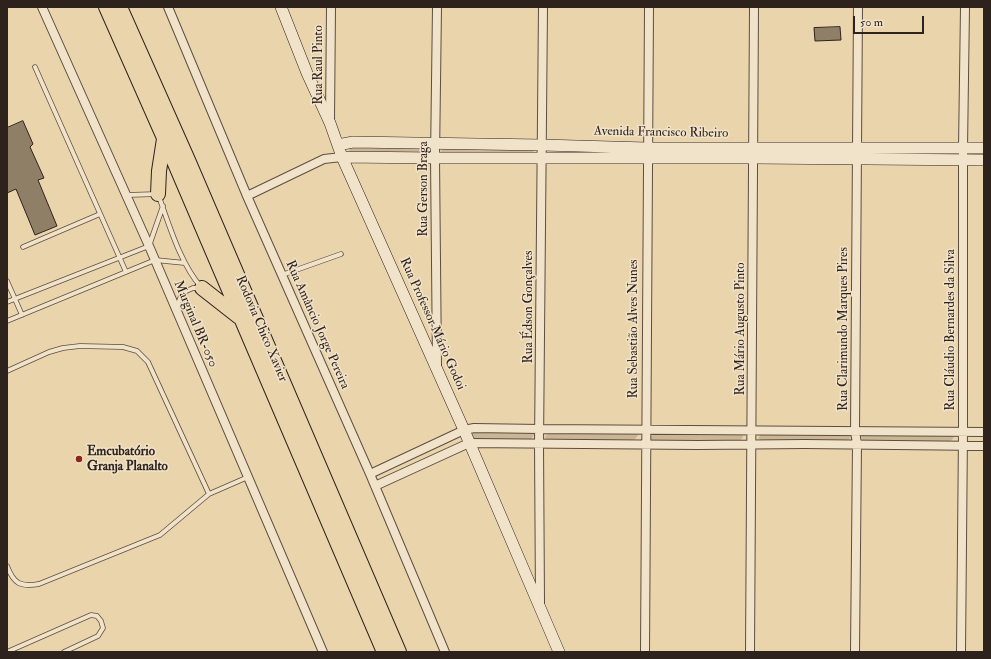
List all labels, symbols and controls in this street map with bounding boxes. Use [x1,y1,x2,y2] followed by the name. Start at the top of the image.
[855,8,926,34] scale bar
[860,15,883,30] text: 50 m
[311,25,327,105] street label: Rua Raul Pinto
[594,124,728,142] street label: Avenida Francisco Ribeiro
[416,141,432,237] street label: Rua Gerson Braga
[836,247,852,411] street label: Rua Clarimundo Marques Pires
[943,249,959,411] street label: Rua Cláudio Bernardes da Silva
[521,251,537,363] street label: Rua Édson Gonçalves
[396,255,468,393] street label: Rua Professor Mário Godoi
[282,258,352,392] street label: Rua Amâncio Jorge Pereira
[626,259,642,399] street label: Rua Sebastião Alves Nunes
[733,263,749,395] street label: Rua Mário Augusto Pinto
[232,274,290,384] street label: Rodovia Chico Xavier
[170,278,220,370] street label: Marginal BR-050
[87,444,168,475] place label: Emcubatório Granja Planalto
[74,454,84,464] marker: Emcubatório Granja Planalto

